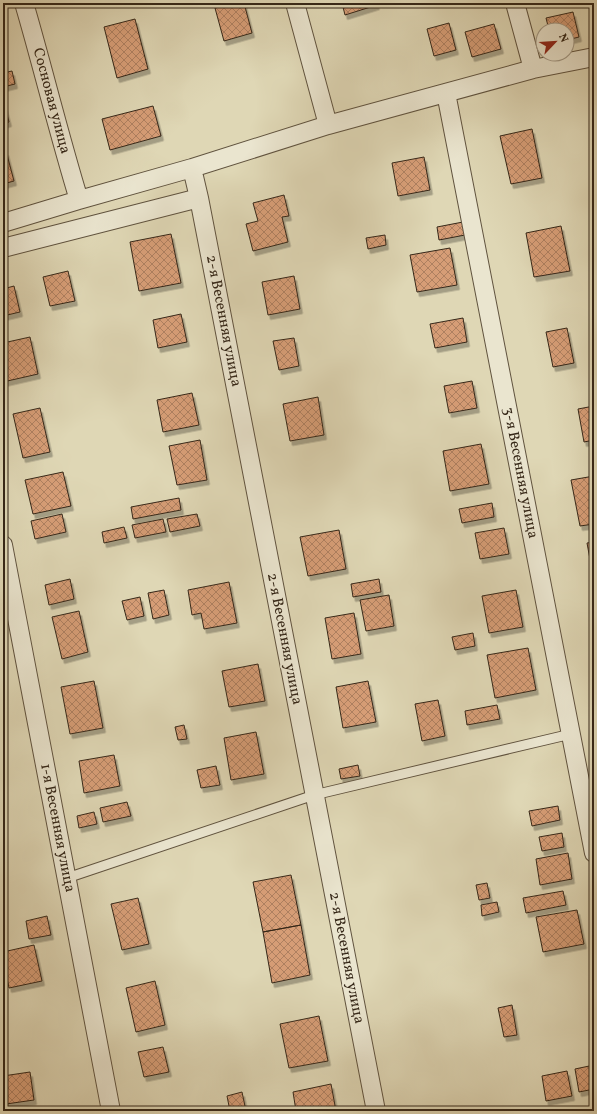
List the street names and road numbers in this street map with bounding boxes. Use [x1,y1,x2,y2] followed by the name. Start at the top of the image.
[27,46,75,156] street label: Сосновая улица
[200,253,246,389] street label: 2-я Весенняя улица
[497,406,543,540] street label: 3-я Весенняя улица
[261,571,307,707] street label: 2-я Весенняя улица
[34,762,80,894] street label: 1-я Весенняя улица
[323,890,369,1026] street label: 2-я Весенняя улица

